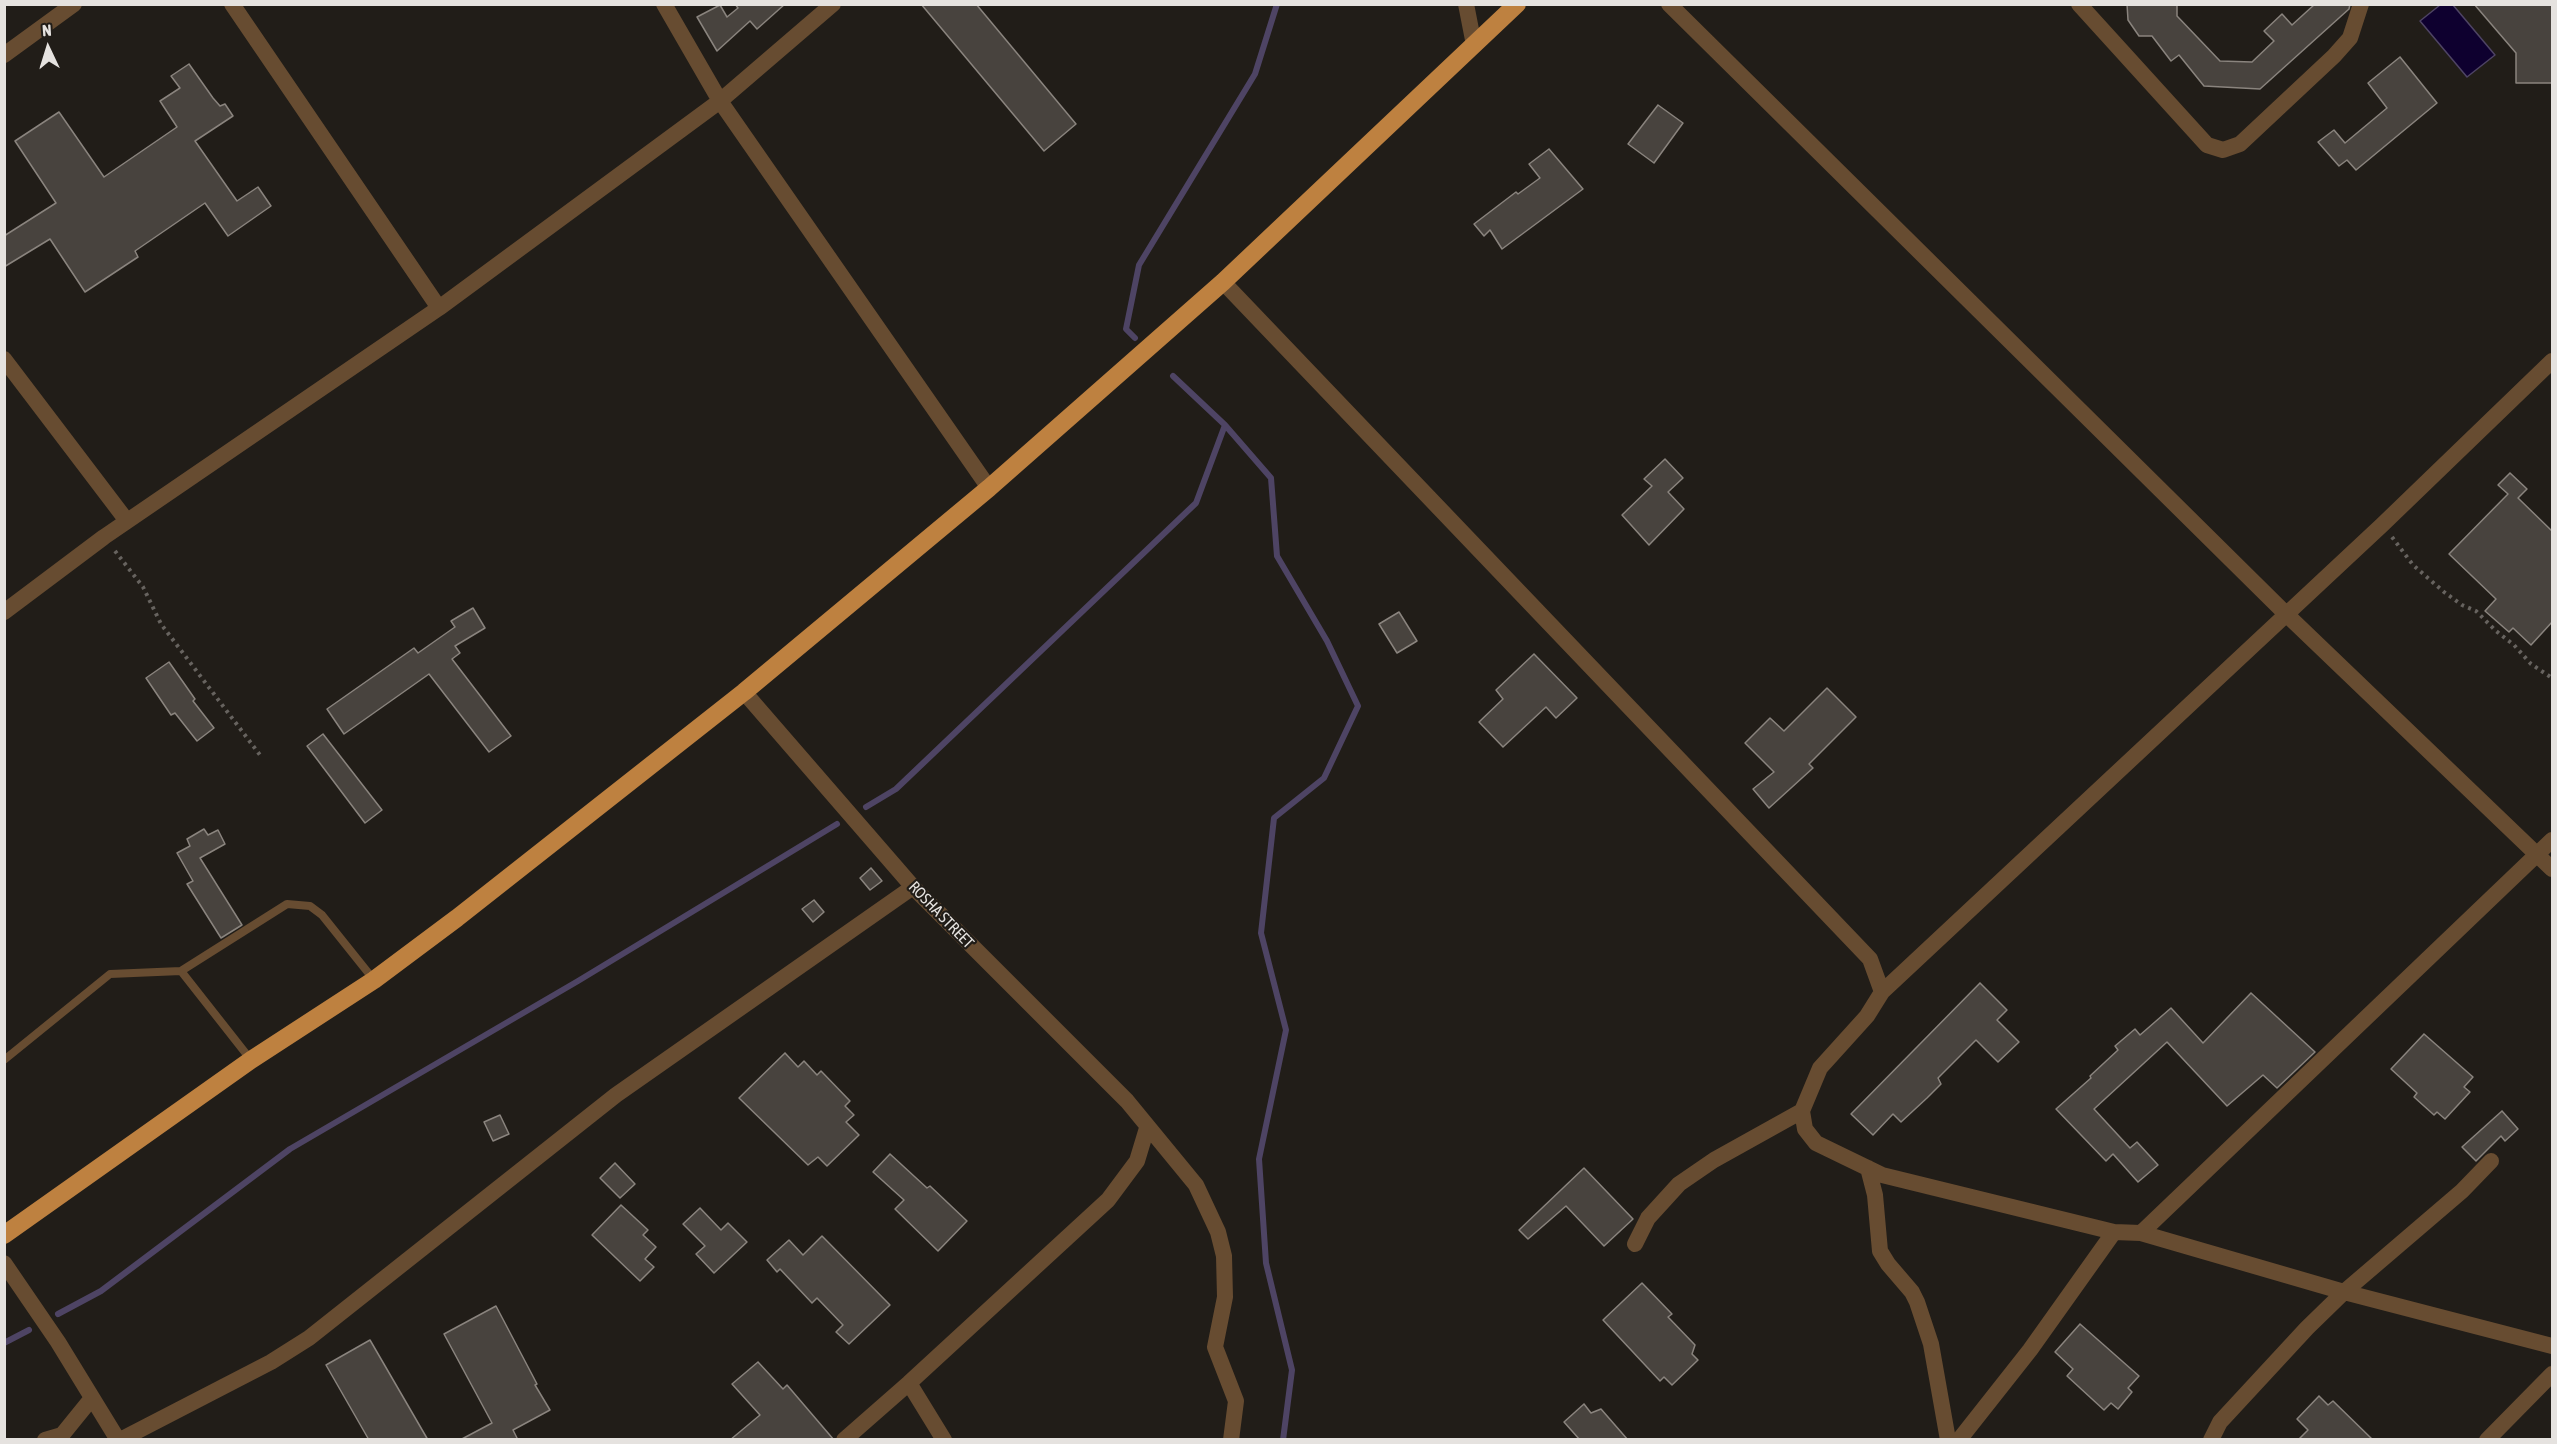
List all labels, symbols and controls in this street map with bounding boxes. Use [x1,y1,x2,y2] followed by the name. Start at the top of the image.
[18,18,78,78] north arrow
[41,21,52,39] text: N
[904,878,978,952] street label: ROSHA STREET

